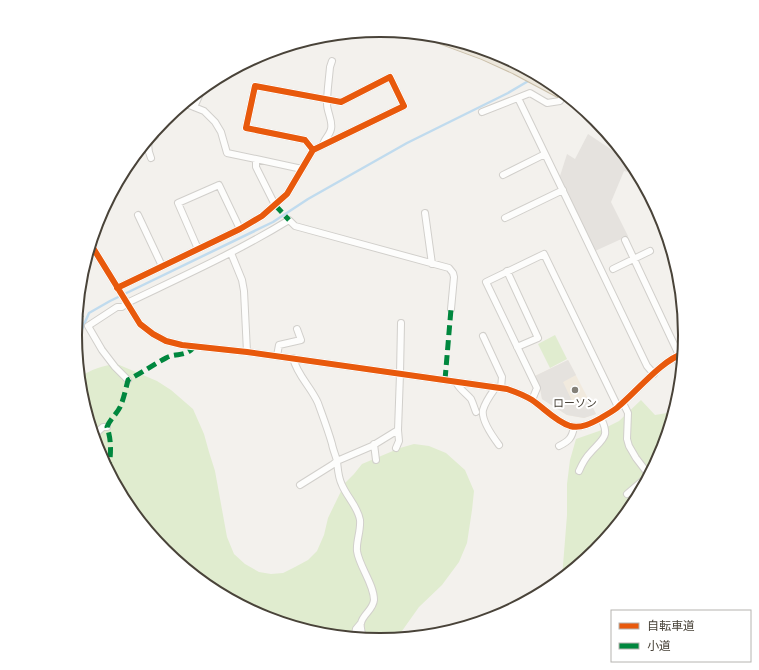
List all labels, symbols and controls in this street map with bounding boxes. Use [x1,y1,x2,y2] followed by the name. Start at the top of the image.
[570,385,580,395] marker: ローソン
[553,397,597,410] place label: ローソン
[611,610,751,662] legend
[647,619,695,633] text: 自転車道
[647,639,671,653] text: 小道

